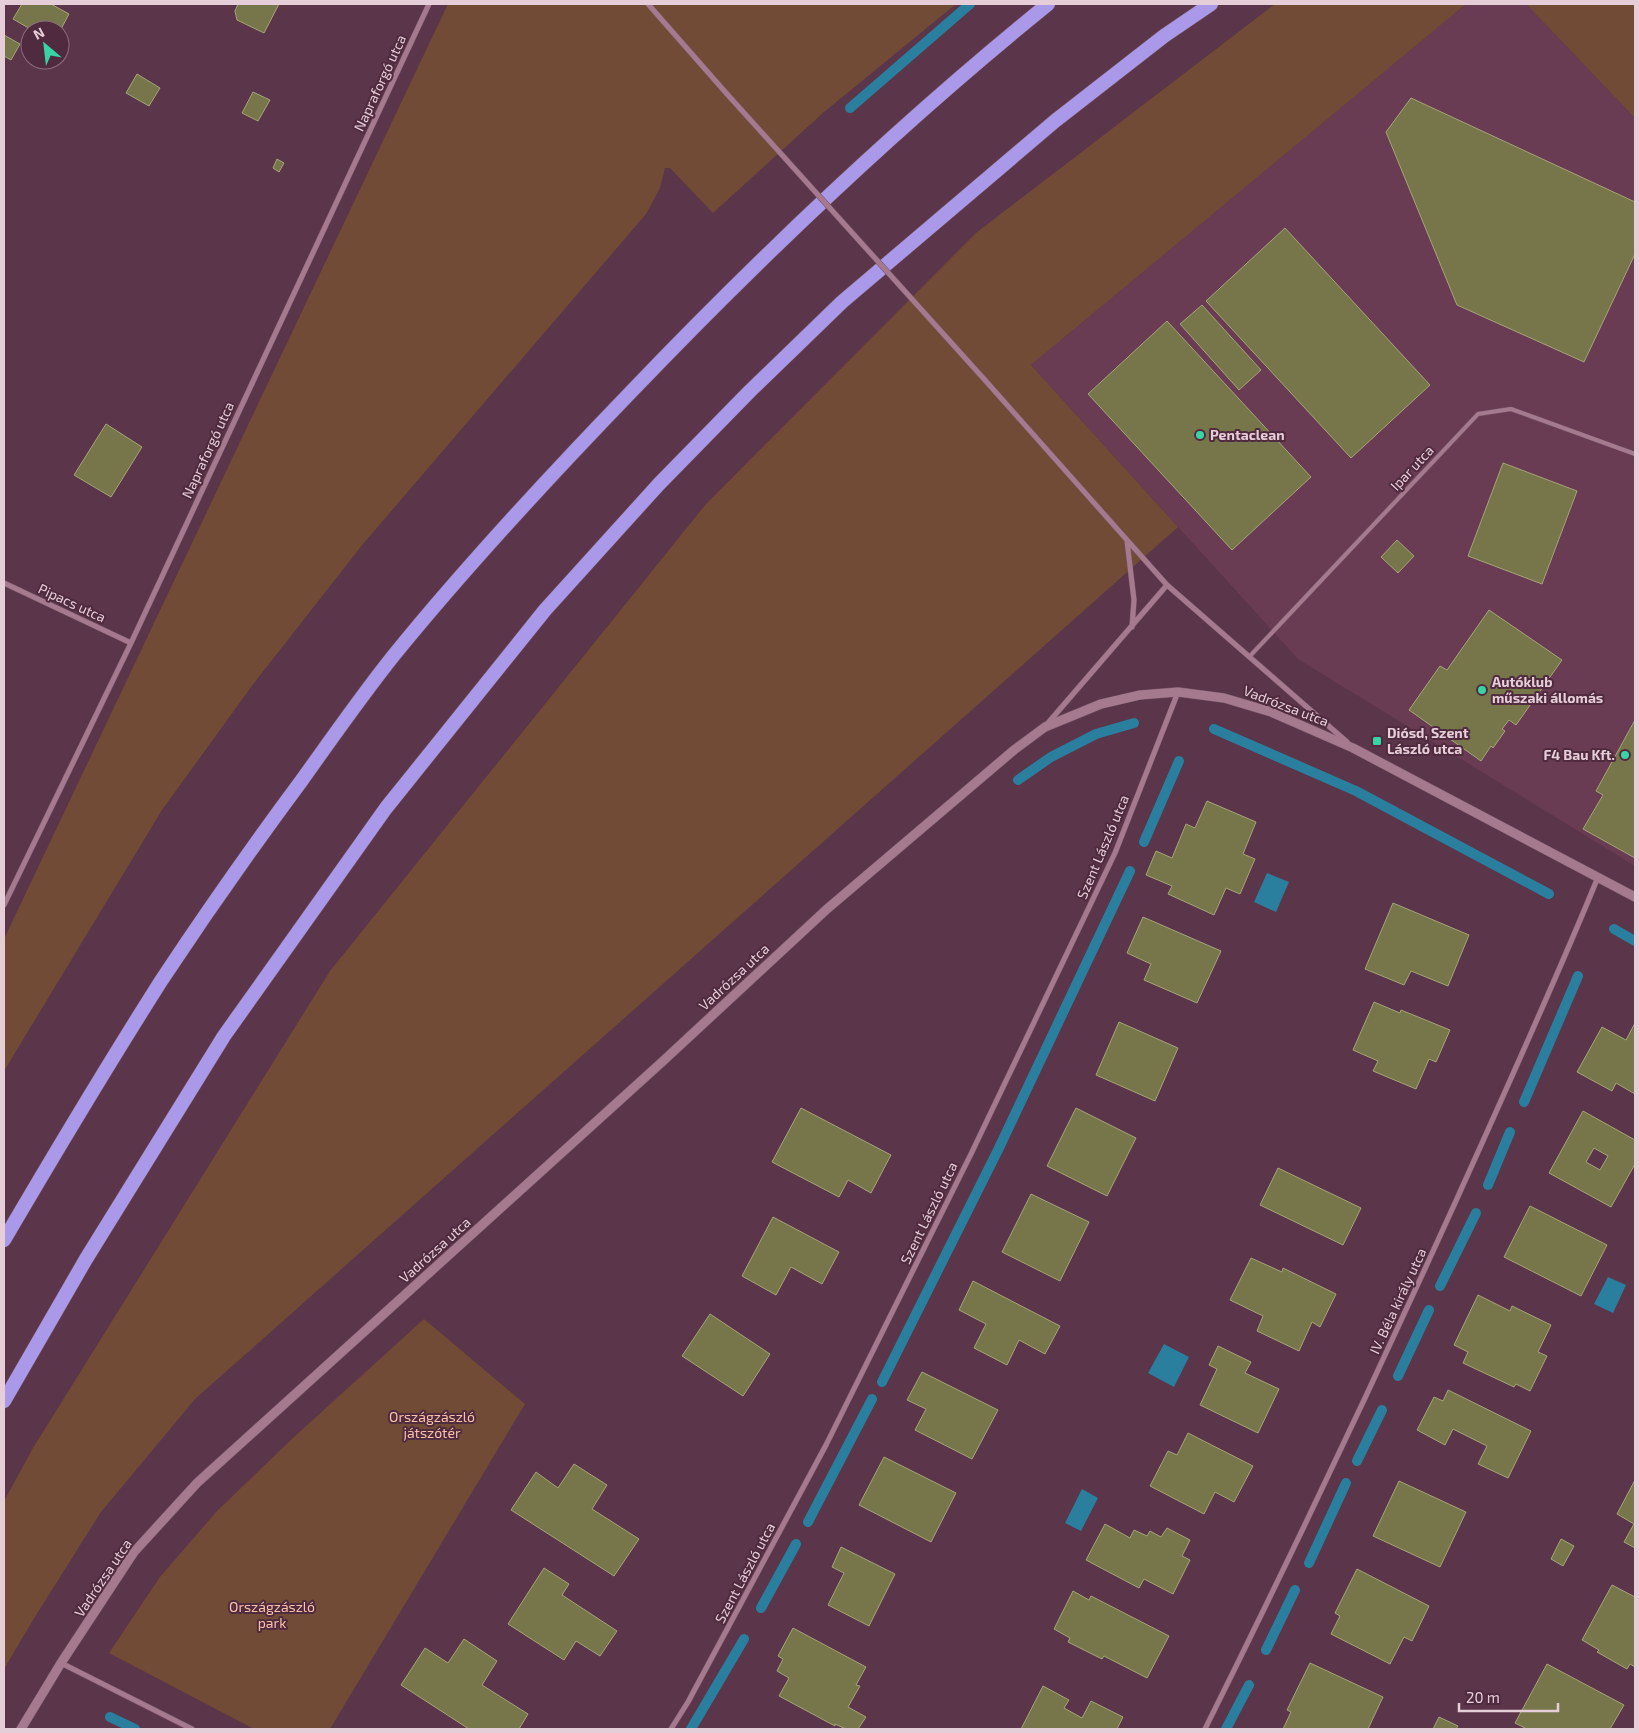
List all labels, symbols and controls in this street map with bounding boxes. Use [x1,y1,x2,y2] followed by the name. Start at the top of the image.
[20,20,70,70] north arrow
[30,23,47,43] text: N
[350,32,409,134] street label: Napraforgó utca
[178,399,237,501] street label: Napraforgó utca
[1210,426,1285,443] place label: Pentaclean
[1194,429,1206,441] marker: Pentaclean
[1386,441,1437,494] street label: Ipar utca
[36,580,109,626] street label: Pipacs utca
[1492,673,1603,706] place label: Autóklub műszaki állomás
[1241,681,1331,730] street label: Vadrózsa utca
[1476,684,1488,696] marker: Autóklub műszaki állomás
[1387,724,1469,757] place label: Diósd, Szent László utca
[1371,735,1383,747] marker: Diósd, Szent László utca
[1544,746,1615,763] place label: F4 Bau Kft.
[1619,749,1631,761] marker: F4 Bau Kft.
[1073,792,1132,901] street label: Szent László utca
[695,940,772,1014] street label: Vadrózsa utca
[897,1159,961,1267] street label: Szent László utca
[395,1213,474,1286] street label: Vadrózsa utca
[1366,1245,1430,1356] street label: IV. Béla király utca
[389,1408,475,1441] park label: Országzászló játszótér
[711,1520,778,1626] street label: Szent László utca
[70,1536,135,1620] street label: Vadrózsa utca
[229,1598,315,1631] park label: Országzászló park
[1459,1680,1558,1712] scale bar
[1466,1688,1500,1706] text: 20 m

